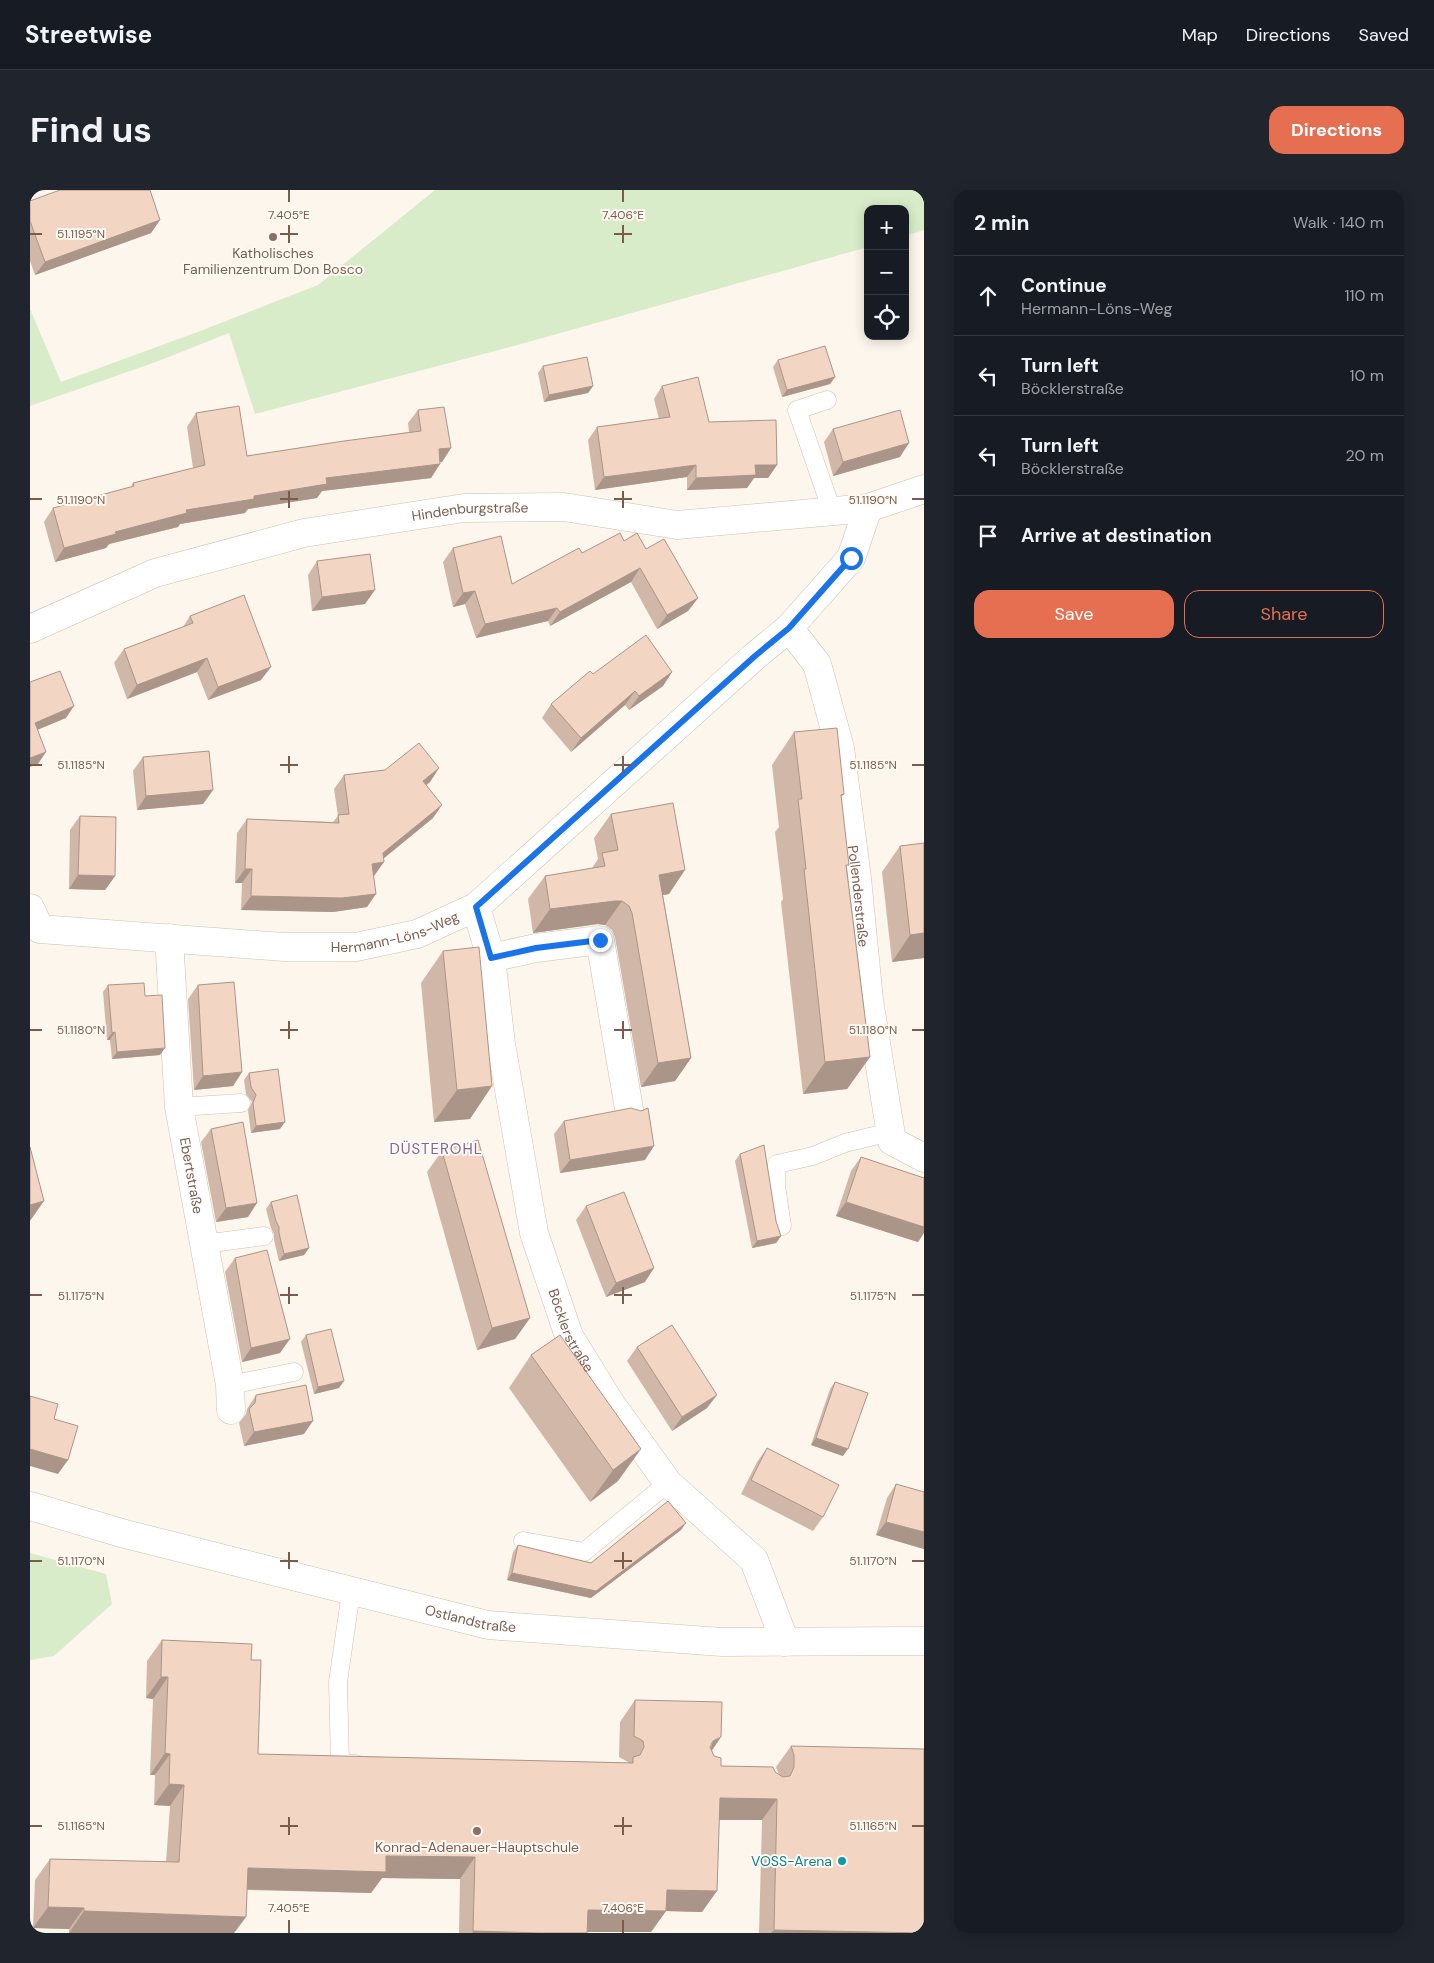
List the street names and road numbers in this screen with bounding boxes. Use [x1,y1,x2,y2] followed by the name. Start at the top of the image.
[410,498,529,525] street label: Hindenburgstraße
[844,844,873,948] street label: Pollenderstraße
[331,907,462,956] street label: Hermann-Löns-Weg
[176,1136,207,1215] street label: Ebertstraße
[545,1286,598,1375] street label: Böcklerstraße
[423,1601,517,1636] street label: Ostlandstraße

